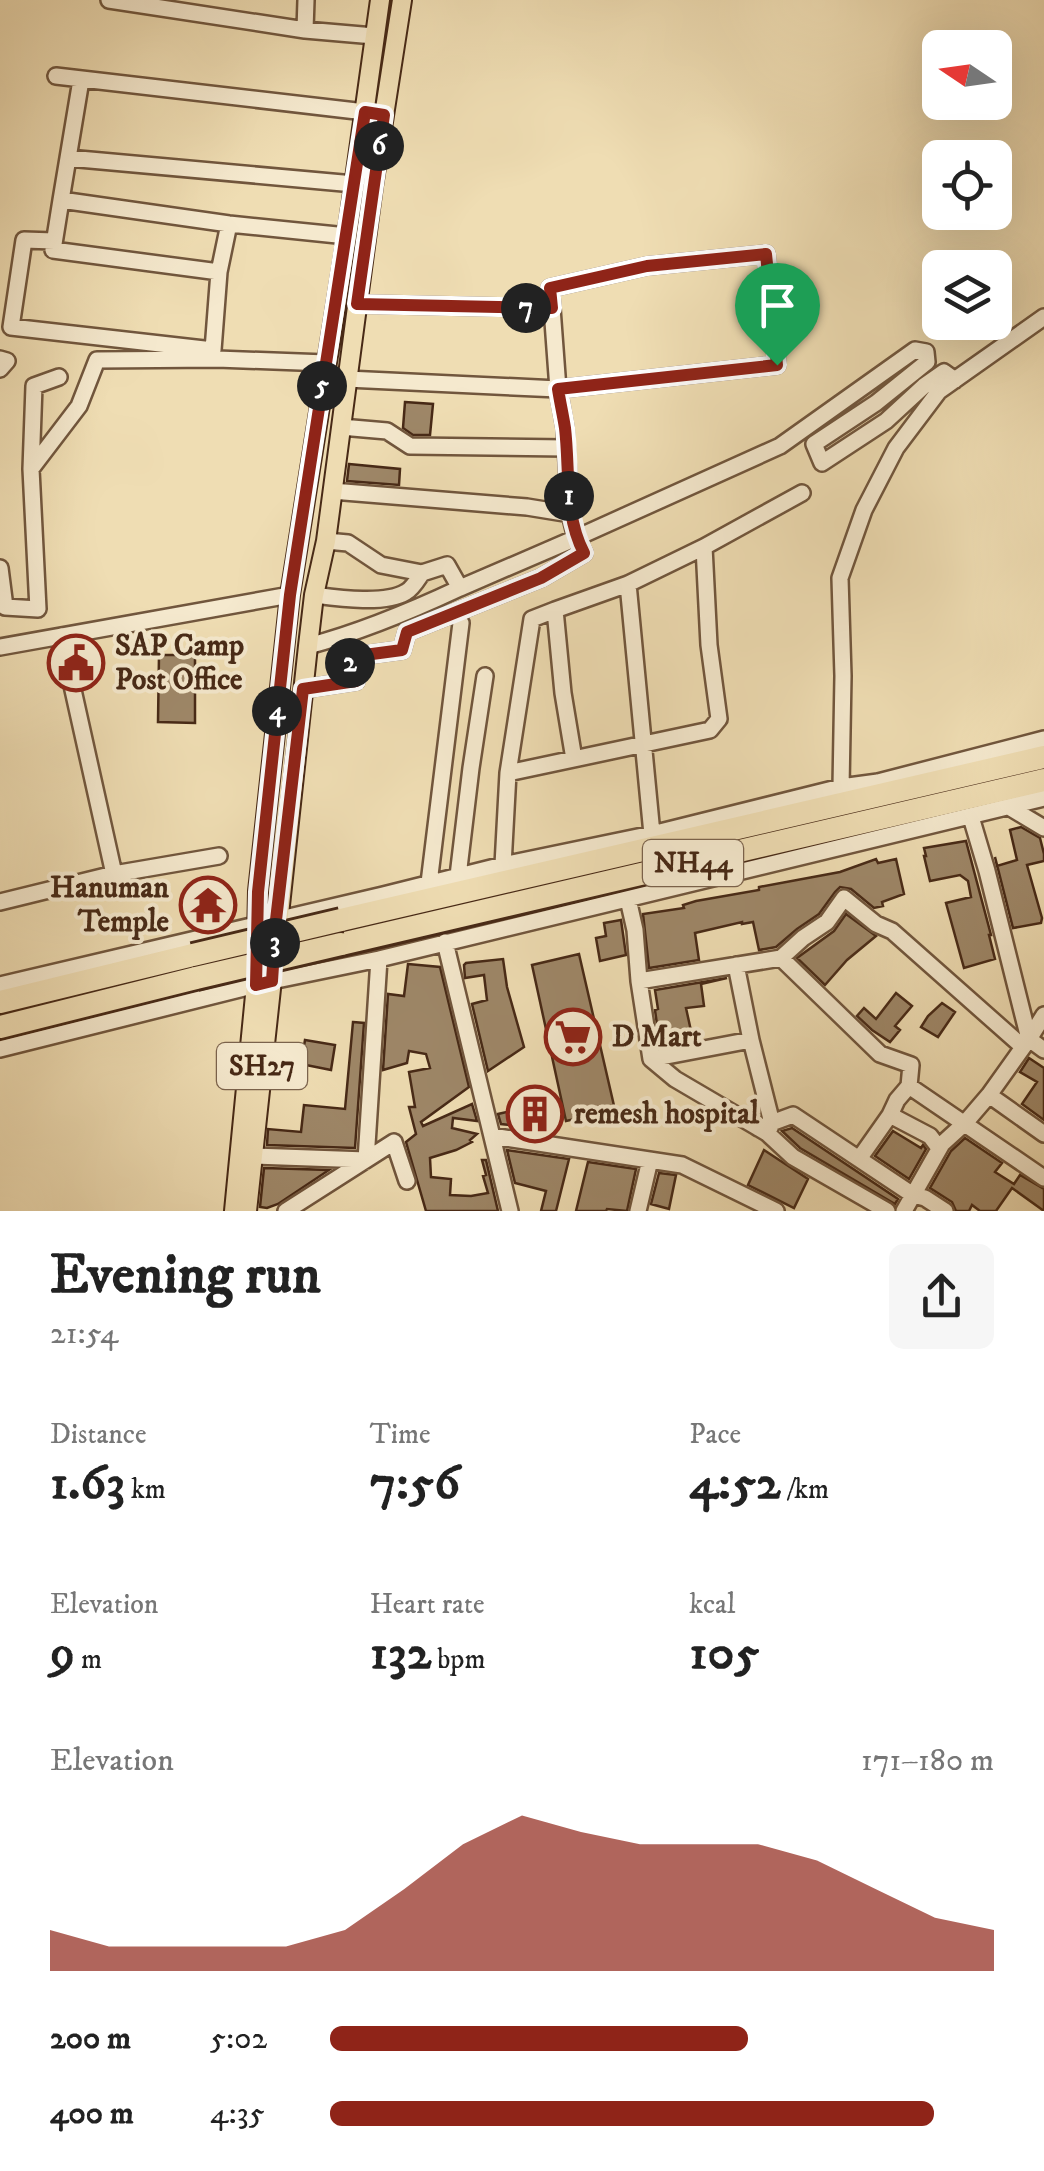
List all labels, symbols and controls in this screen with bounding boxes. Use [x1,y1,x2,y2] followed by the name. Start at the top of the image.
[922,30,1012,120] north arrow
[922,30,1012,340] map controls
[354,121,404,171] pin: 6
[372,128,386,163] text: 6
[922,140,1012,230] button: locate
[922,250,1012,340] button: layers
[735,263,820,366] pin
[750,278,805,333] icon: arrive
[501,283,551,333] pin: 7
[519,290,533,325] text: 7
[297,361,347,411] pin: 5
[315,368,329,403] text: 5
[544,471,594,521] pin: 1
[564,478,574,513] text: 1
[115,628,244,699] place label: SAP Camp Post Office
[46,633,106,693] public building icon: SAP Camp Post Office
[325,638,375,688] pin: 2
[343,645,357,680] text: 2
[252,686,302,736] pin: 4
[269,693,285,728] text: 4
[643,840,743,886] road number: NH44
[50,870,170,941] place label: Hanuman Temple
[178,875,238,935] temple icon: Hanuman Temple
[250,918,300,968] pin: 3
[270,925,280,960] text: 3
[543,1007,603,1067] supermarket icon: D Mart
[612,1019,702,1056] place label: D Mart
[217,1043,307,1089] road number: SH27
[505,1084,565,1144] building icon: remesh hospital
[574,1096,760,1133] place label: remesh hospital
[50,1242,321,1311] text: Evening run
[889,1244,994,1349] button: share
[50,1314,118,1354] text: 21:54
[50,1417,146,1452] text: Distance
[370,1417,430,1452] text: Time
[689,1417,741,1452] text: Pace
[50,1452,125,1515] text: 1.63
[370,1452,460,1515] text: 7:56
[689,1452,781,1515] text: 4:52
[125,1472,166,1507] text: km
[781,1472,829,1507] text: /km
[50,1587,158,1622] text: Elevation
[370,1587,485,1622] text: Heart rate
[689,1587,735,1622] text: kcal
[50,1622,75,1685] text: 9
[370,1622,431,1685] text: 132
[689,1622,759,1685] text: 105
[75,1642,102,1677] text: m
[431,1642,485,1677] text: bpm
[50,1741,174,1781] text: Elevation
[861,1741,994,1781] text: 171–180 m
[50,2019,131,2059] text: 200 m
[210,2019,267,2059] text: 5:02
[50,2094,134,2134] text: 400 m
[210,2094,265,2134] text: 4:35

